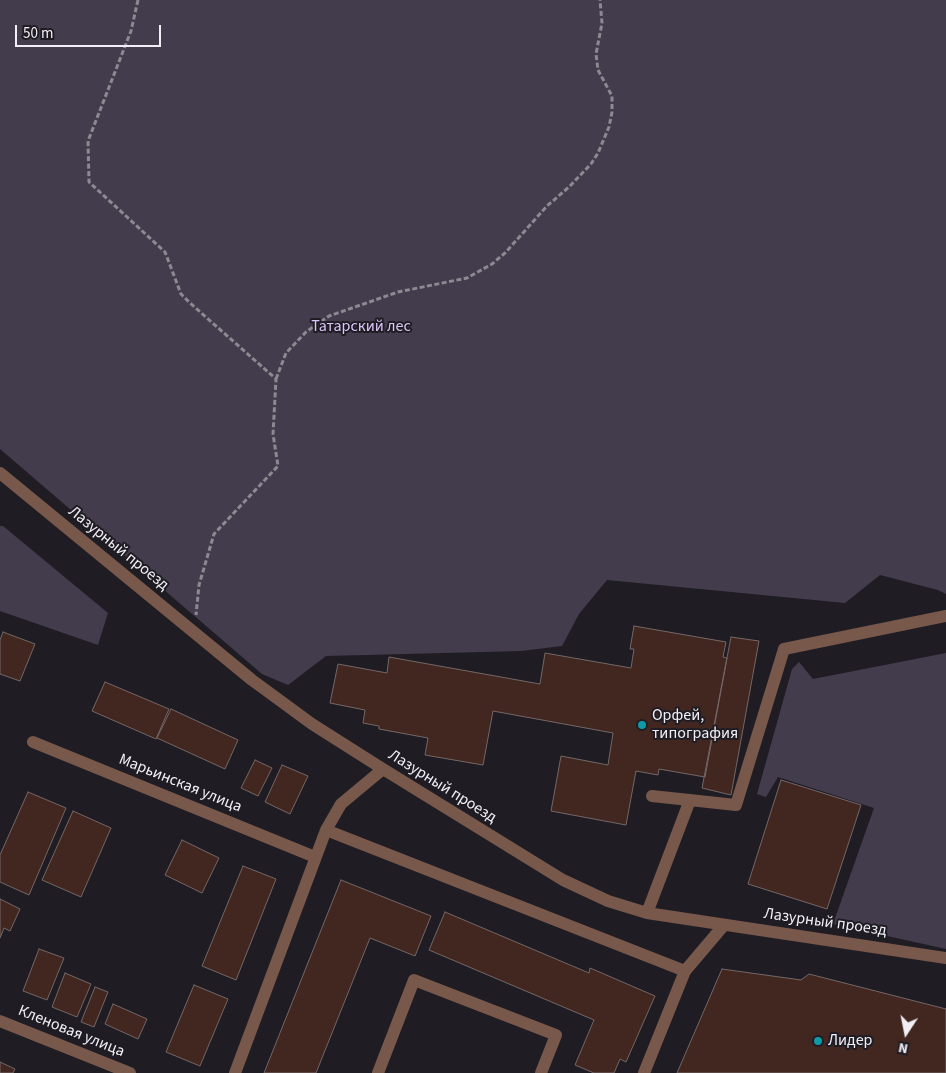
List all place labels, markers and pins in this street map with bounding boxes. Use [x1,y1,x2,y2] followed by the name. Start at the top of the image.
[652,706,738,744] place label: Орфей, типография
[636,719,648,731] marker: Орфей, типография
[828,1031,872,1051] place label: Лидер
[812,1035,824,1047] marker: Лидер

